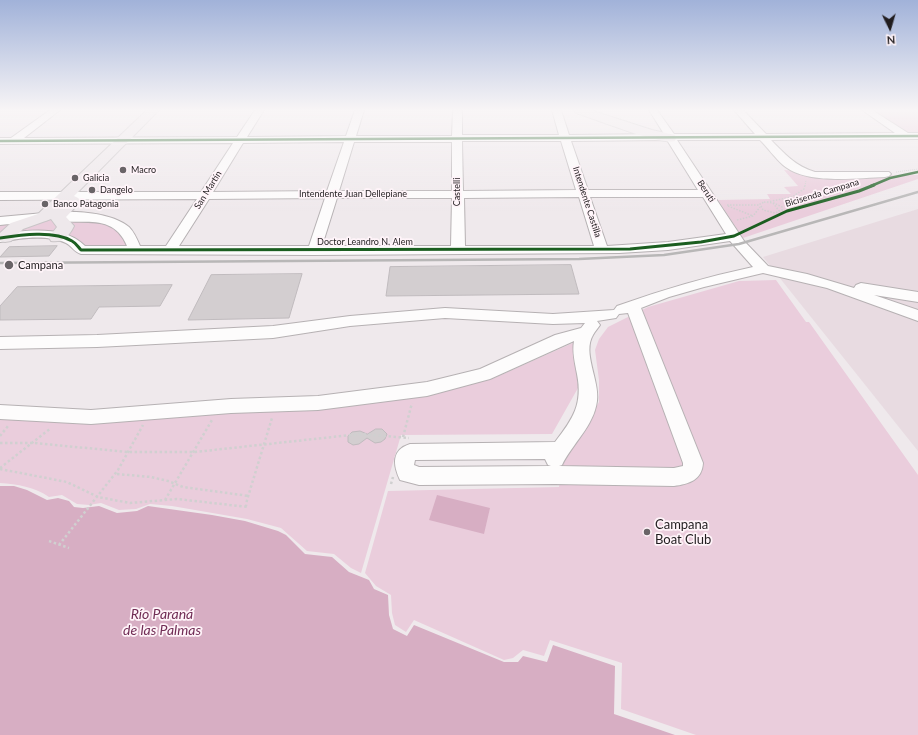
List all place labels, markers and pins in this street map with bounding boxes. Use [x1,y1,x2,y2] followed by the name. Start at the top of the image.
[118,165,128,175] marker: Macro
[131,165,156,175] place label: Macro
[70,173,80,183] marker: Galicia
[83,173,109,183] place label: Galicia
[87,185,97,195] marker: Dangelo
[100,185,133,195] place label: Dangelo
[40,199,50,209] marker: Banco Patagonia
[53,199,119,209] place label: Banco Patagonia
[18,258,63,272] place label: Campana
[3,259,15,271] marker: Campana
[655,517,711,548] place label: Campana Boat Club
[642,527,652,537] marker: Campana Boat Club

